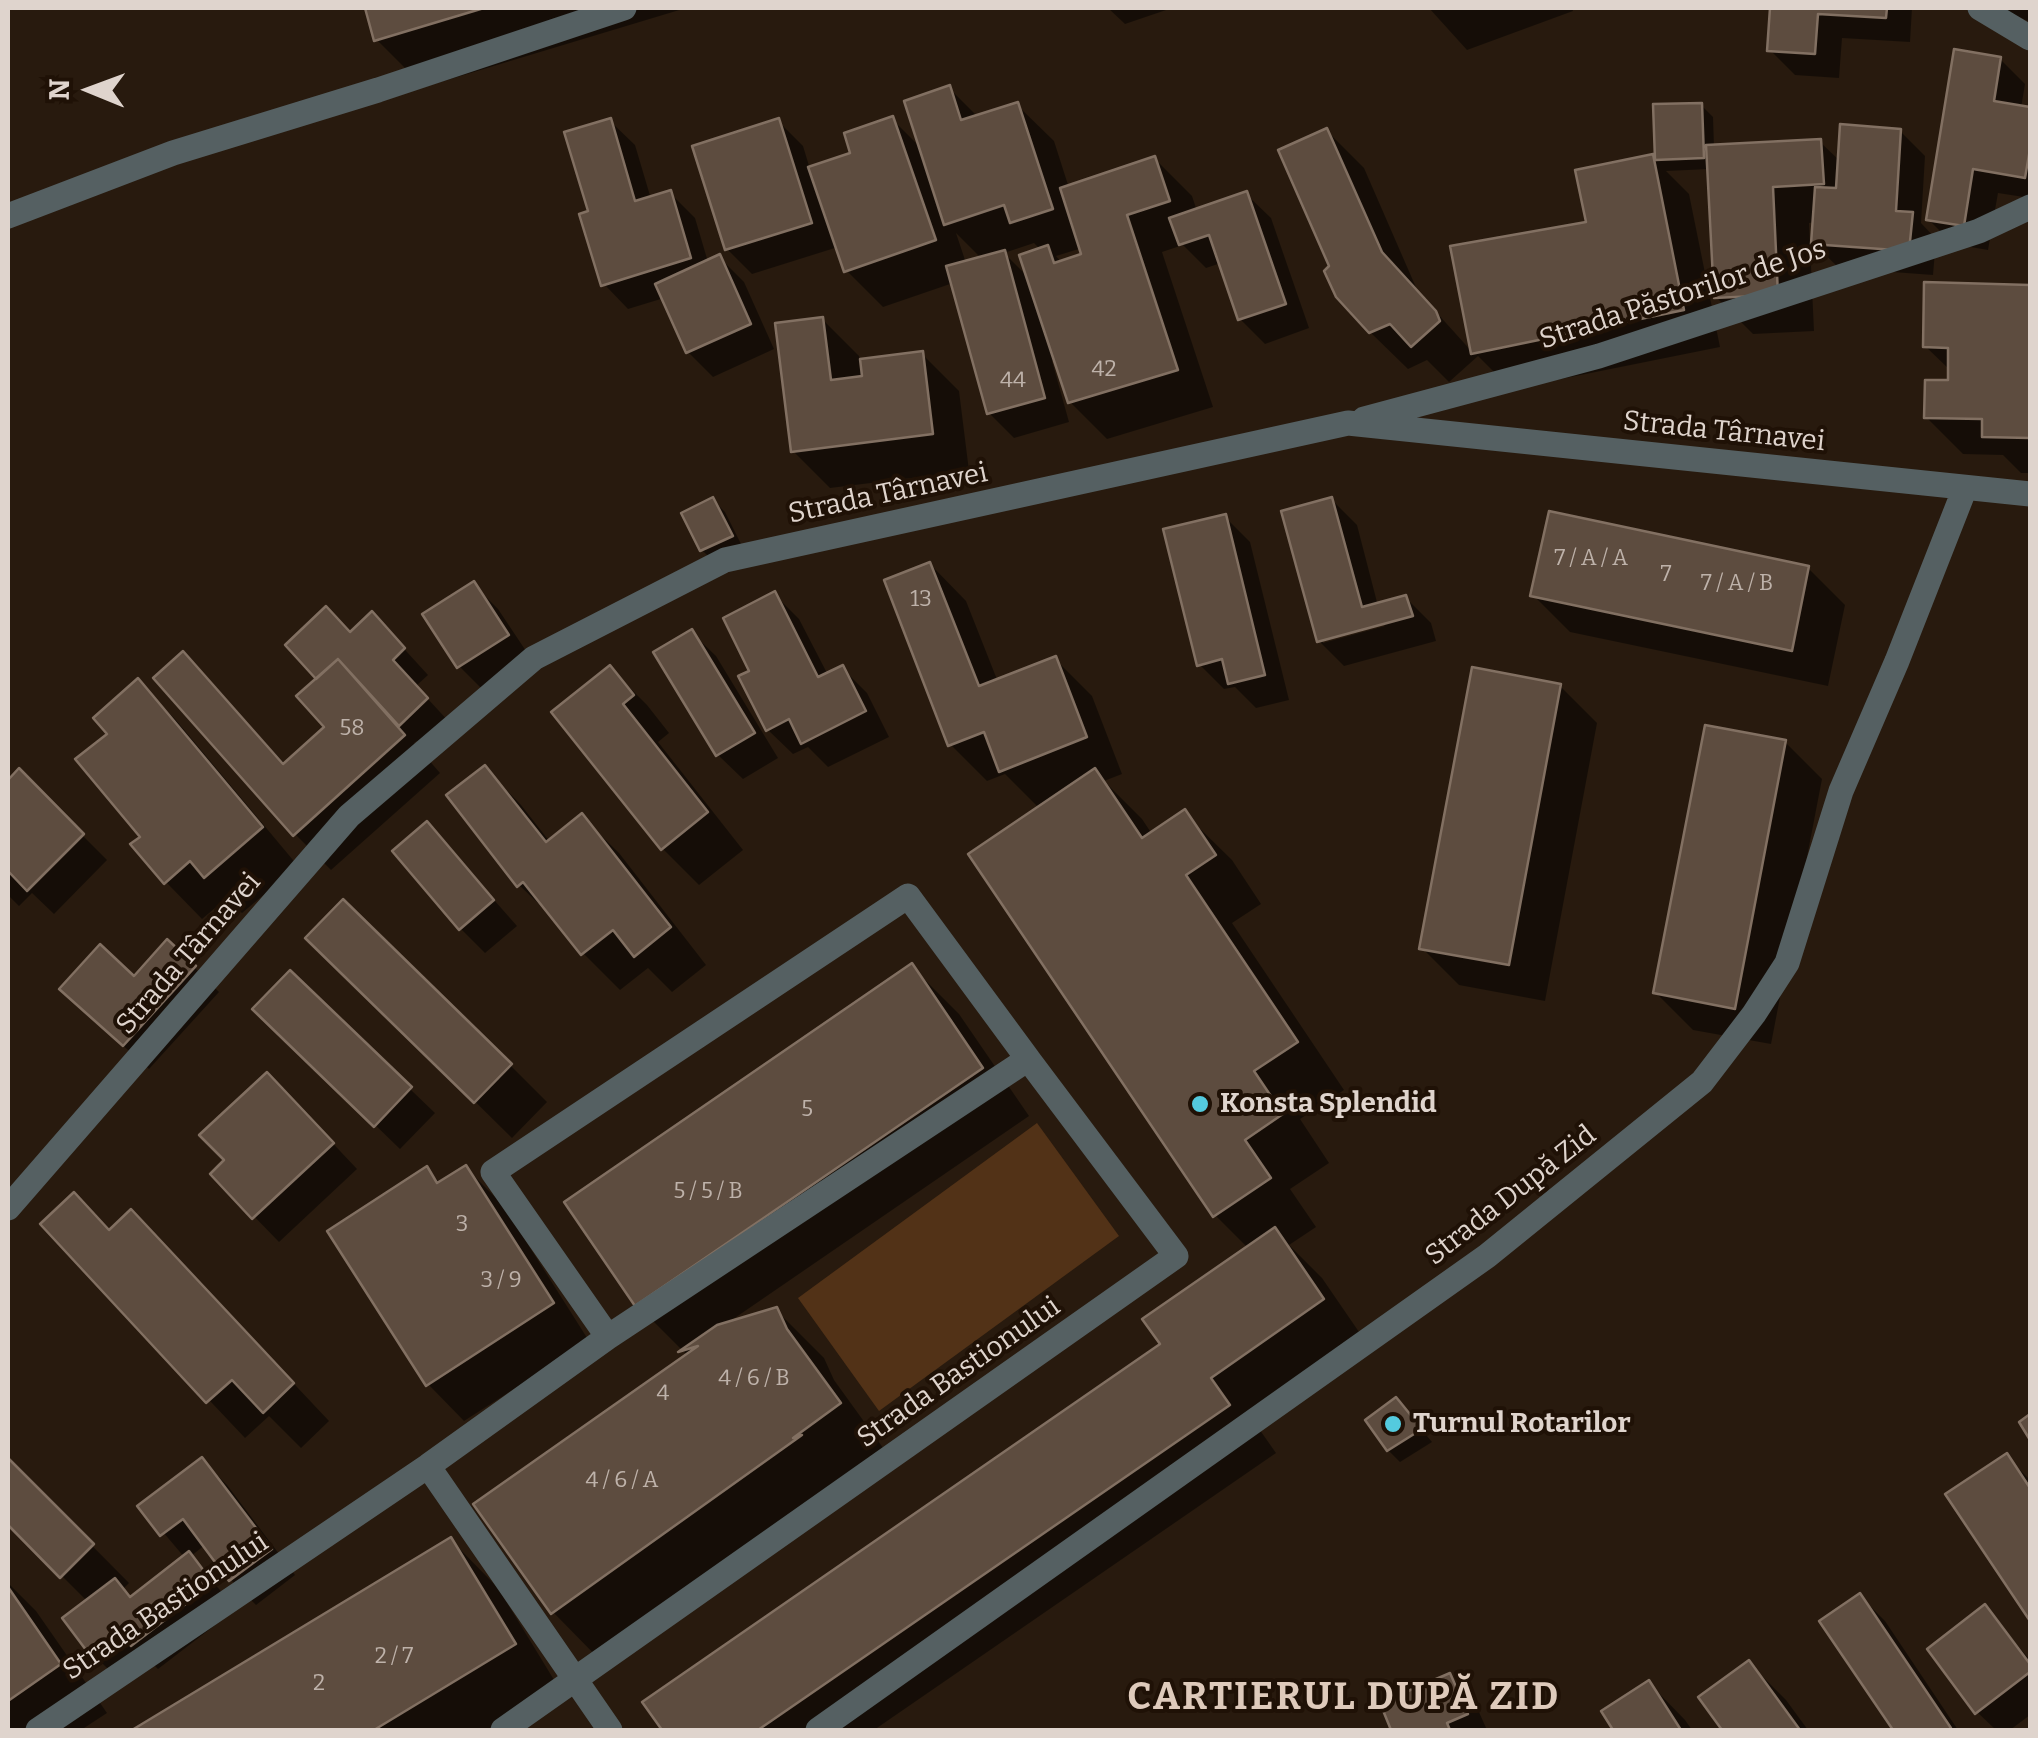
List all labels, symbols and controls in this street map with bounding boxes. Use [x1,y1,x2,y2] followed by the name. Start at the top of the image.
[40,40,140,140] north arrow
[43,78,76,101] text: N
[1535,233,1831,357] street label: Strada Păstorilor de Jos
[1092,357,1116,383] house number: 42
[1000,368,1026,394] house number: 44
[1621,405,1827,459] street label: Strada Târnavei
[785,456,991,532] street label: Strada Târnavei
[1554,546,1628,572] house number: 7 / A / A
[1660,562,1672,588] house number: 7
[1701,571,1773,597] house number: 7 / A / B
[910,587,932,613] house number: 13
[340,716,364,742] house number: 58
[110,866,268,1042] street label: Strada Târnavei
[1220,1087,1437,1121] place label: Konsta Splendid
[1189,1093,1211,1115] marker: Konsta Splendid
[801,1097,813,1123] house number: 5
[1419,1119,1603,1273] street label: Strada După Zid
[673,1179,743,1205] house number: 5 / 5 / B
[456,1212,468,1238] house number: 3
[480,1268,522,1294] house number: 3 / 9
[851,1290,1067,1456] street label: Strada Bastionului
[718,1366,790,1392] house number: 4 / 6 / B
[657,1381,669,1407] house number: 4
[1413,1407,1631,1441] place label: Turnul Rotarilor
[1382,1413,1404,1435] marker: Turnul Rotarilor
[586,1468,658,1494] house number: 4 / 6 / A
[57,1526,275,1688] street label: Strada Bastionului
[375,1644,413,1670] house number: 2 / 7
[313,1671,325,1697] house number: 2
[1127,1675,1561,1721] district label: CARTIERUL DUPĂ ZID

